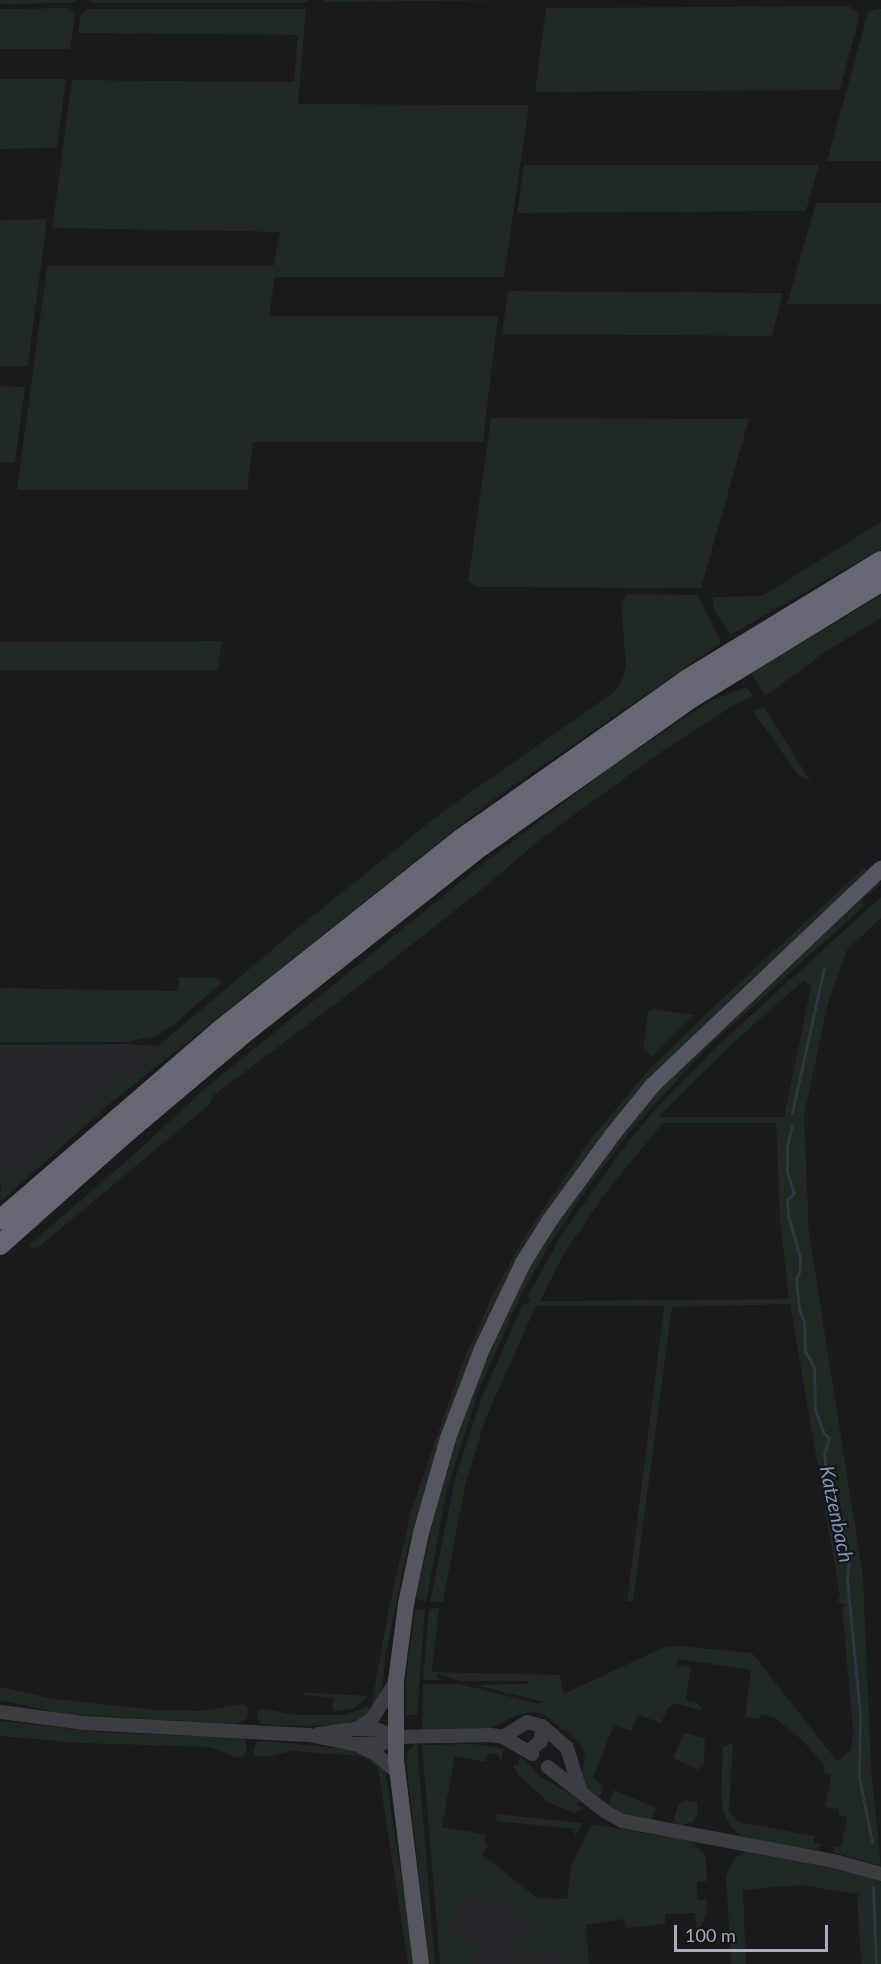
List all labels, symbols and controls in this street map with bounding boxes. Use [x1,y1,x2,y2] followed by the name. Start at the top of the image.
[815,1464,859,1564] water label: Katzenbach
[677,1913,832,1951] scale bar
[685,1924,736,1946] text: 100 m

